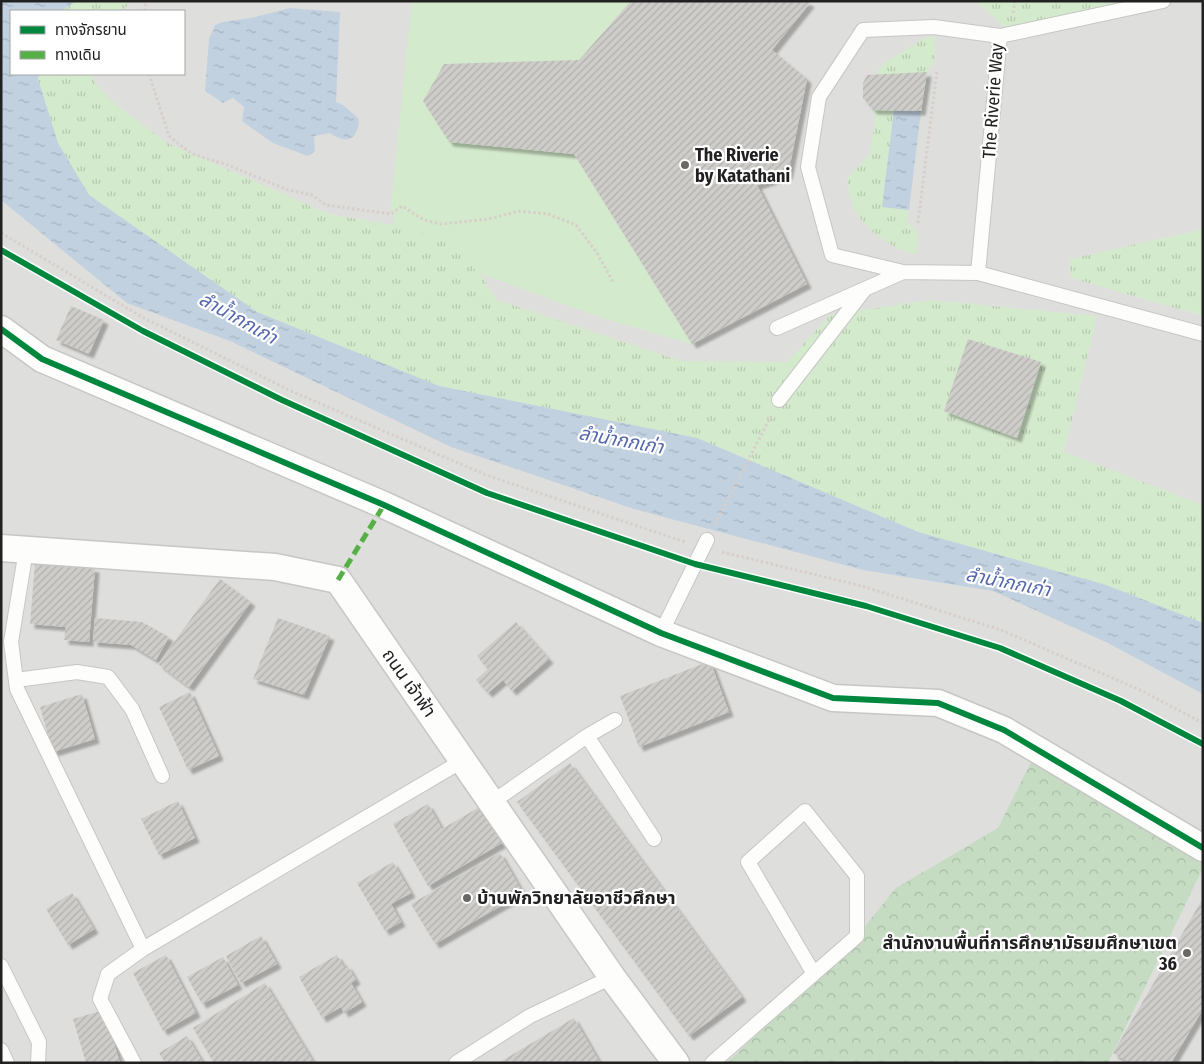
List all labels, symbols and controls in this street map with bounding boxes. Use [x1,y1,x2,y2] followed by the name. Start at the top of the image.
[10,10,185,75] legend
[55,21,127,39] text: ทางจักรยาน
[978,43,1008,159] street label: The Riverie Way
[55,46,101,64] text: ทางเดิน
[695,144,790,187] place label: The Riverie by Katathani
[679,159,691,171] marker: The Riverie by Katathani
[195,285,283,349] water label: ลำน้ำกกเก่า
[577,419,667,459] water label: ลำน้ำกกเก่า
[964,561,1054,602] water label: ลำน้ำกกเก่า
[378,645,440,721] street label: ถนน เจ้าฟ้า
[477,887,676,909] place label: บ้านพักวิทยาลัยอาชีวศึกษา
[461,892,473,904] marker: บ้านพักวิทยาลัยอาชีวศึกษา
[882,930,1177,975] place label: สำนักงานพื้นที่การศึกษามัธยมศึกษาเขต 36
[1181,947,1193,959] marker: สำนักงานพื้นที่การศึกษามัธยมศึกษาเขต 36

